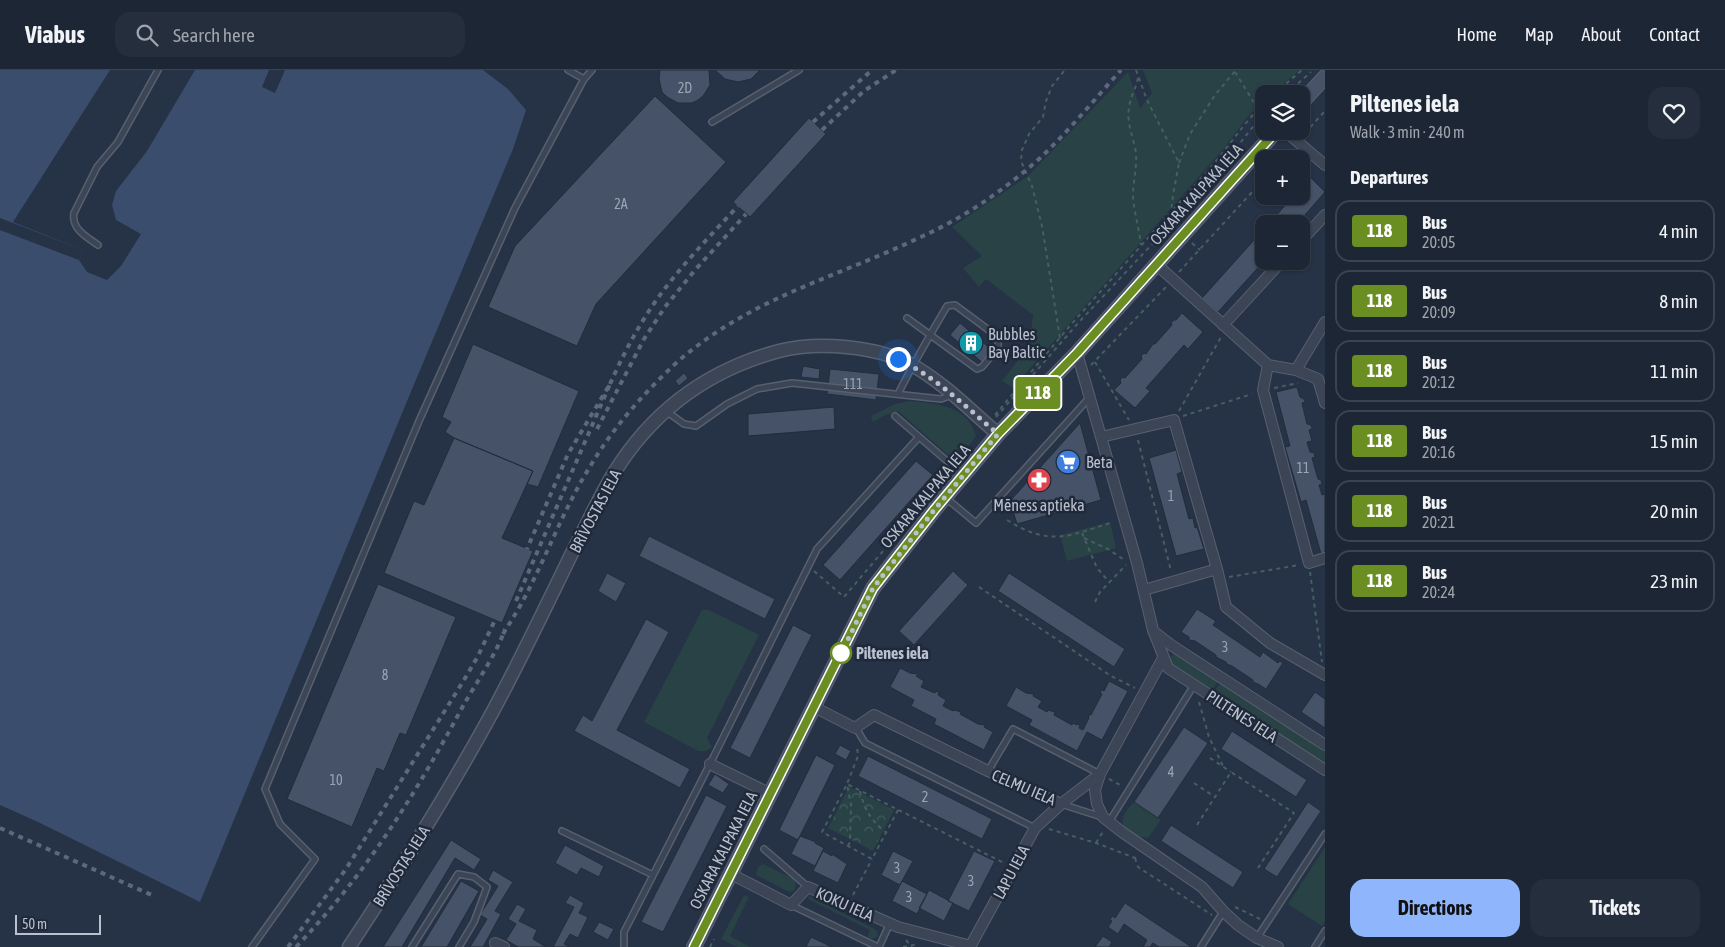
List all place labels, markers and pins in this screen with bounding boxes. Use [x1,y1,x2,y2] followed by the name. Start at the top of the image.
[988,325,1045,362] place label: Bubbles Bay Baltic
[958,330,984,356] building icon: Bubbles Bay Baltic
[1055,449,1081,475] supermarket icon: Beta
[1086,453,1113,471] place label: Beta
[1026,467,1052,493] pharmacy icon: Mēness aptieka
[993,496,1085,515] place label: Mēness aptieka
[830,642,852,664] marker: Piltenes iela
[856,644,929,662] place label: Piltenes iela

